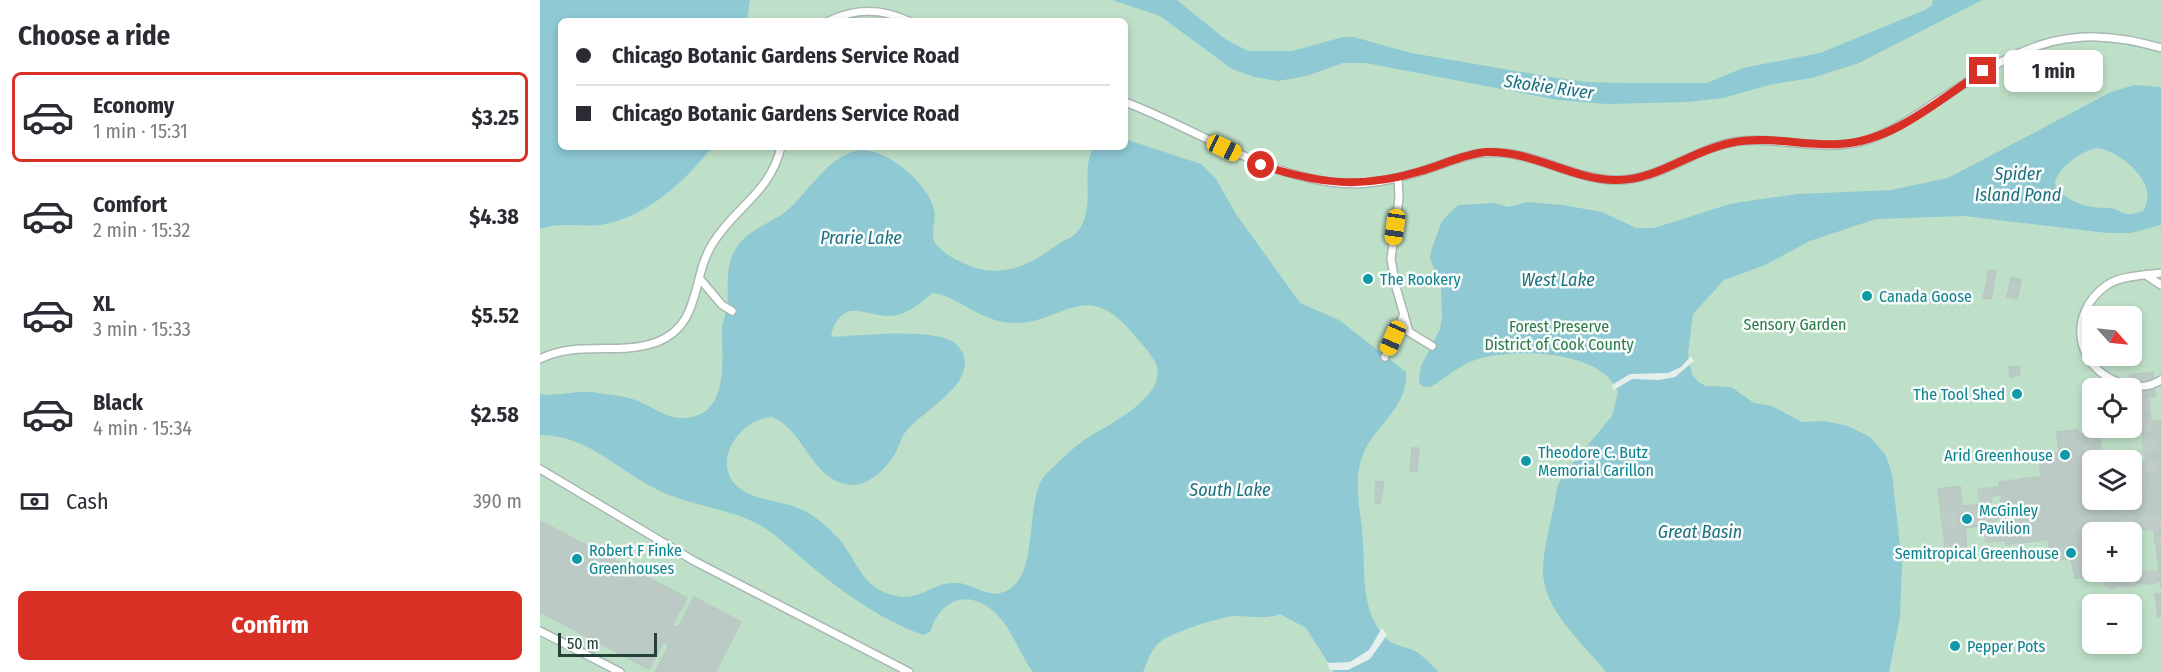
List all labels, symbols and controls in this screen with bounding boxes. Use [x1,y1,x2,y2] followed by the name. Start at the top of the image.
[18,20,170,52] text: Choose a ride
[612,42,960,69] text: Chicago Botanic Gardens Service Road
[2004,50,2103,92] callout: 1 min
[1969,57,1996,84] route end
[2032,59,2075,83] text: 1 min
[1502,70,1596,104] water label: Skokie River
[21,90,75,144] icon: car
[93,92,174,119] text: Economy
[612,100,960,127] text: Chicago Botanic Gardens Service Road
[472,104,519,131] text: $3.25
[93,119,188,143] text: 1 min · 15:31
[1204,132,1244,164] car
[1247,151,1274,178] route start
[1975,163,2062,206] water label: Spider Island Pond
[21,189,75,243] icon: car
[93,191,167,218] text: Comfort
[469,203,519,230] text: $4.38
[1384,208,1406,246] car
[93,218,190,242] text: 2 min · 15:32
[820,227,902,249] water label: Prarie Lake
[1521,269,1595,291] water label: West Lake
[1380,270,1462,289] place label: The Rookery
[1361,272,1375,286] marker: The Rookery
[1879,287,1972,306] place label: Canada Goose
[21,288,75,342] icon: car
[1860,289,1874,303] marker: Canada Goose
[93,290,115,317] text: XL
[471,302,519,329] text: $5.52
[2082,306,2142,366] north arrow
[2082,306,2142,654] map controls
[1743,315,1847,334] park label: Sensory Garden
[93,317,191,341] text: 3 min · 15:33
[1484,317,1634,354] park label: Forest Preserve District of Cook County
[1377,318,1409,358] car
[2082,378,2142,438] button: locate
[1913,385,2005,404] place label: The Tool Shed
[21,387,75,441] icon: car
[2010,387,2024,401] marker: The Tool Shed
[93,389,143,416] text: Black
[470,401,519,428] text: $2.58
[93,416,192,440] text: 4 min · 15:34
[1538,443,1654,480] place label: Theodore C. Butz Memorial Carillon
[1944,446,2053,465] place label: Arid Greenhouse
[2058,448,2072,462] marker: Arid Greenhouse
[2082,450,2142,510] button: layers
[1519,454,1533,468] marker: Theodore C. Butz Memorial Carillon
[1188,479,1271,501] water label: South Lake
[18,485,51,518] icon: cash
[66,488,109,515] text: Cash
[473,489,522,513] text: 390 m
[1979,501,2039,538] place label: McGinley Pavilion
[1960,512,1974,526] marker: McGinley Pavilion
[1658,521,1742,543] water label: Great Basin
[2082,522,2142,582] button: +
[589,541,682,578] place label: Robert F Finke Greenhouses
[1895,544,2059,563] place label: Semitropical Greenhouse
[2064,546,2078,560] marker: Semitropical Greenhouse
[570,552,584,566] marker: Robert F Finke Greenhouses
[18,591,522,660] button: Confirm
[2082,594,2142,654] button: −
[558,630,657,658] scale bar
[567,634,599,653] text: 50 m
[1967,637,2046,656] place label: Pepper Pots
[1948,639,1962,653] marker: Pepper Pots

